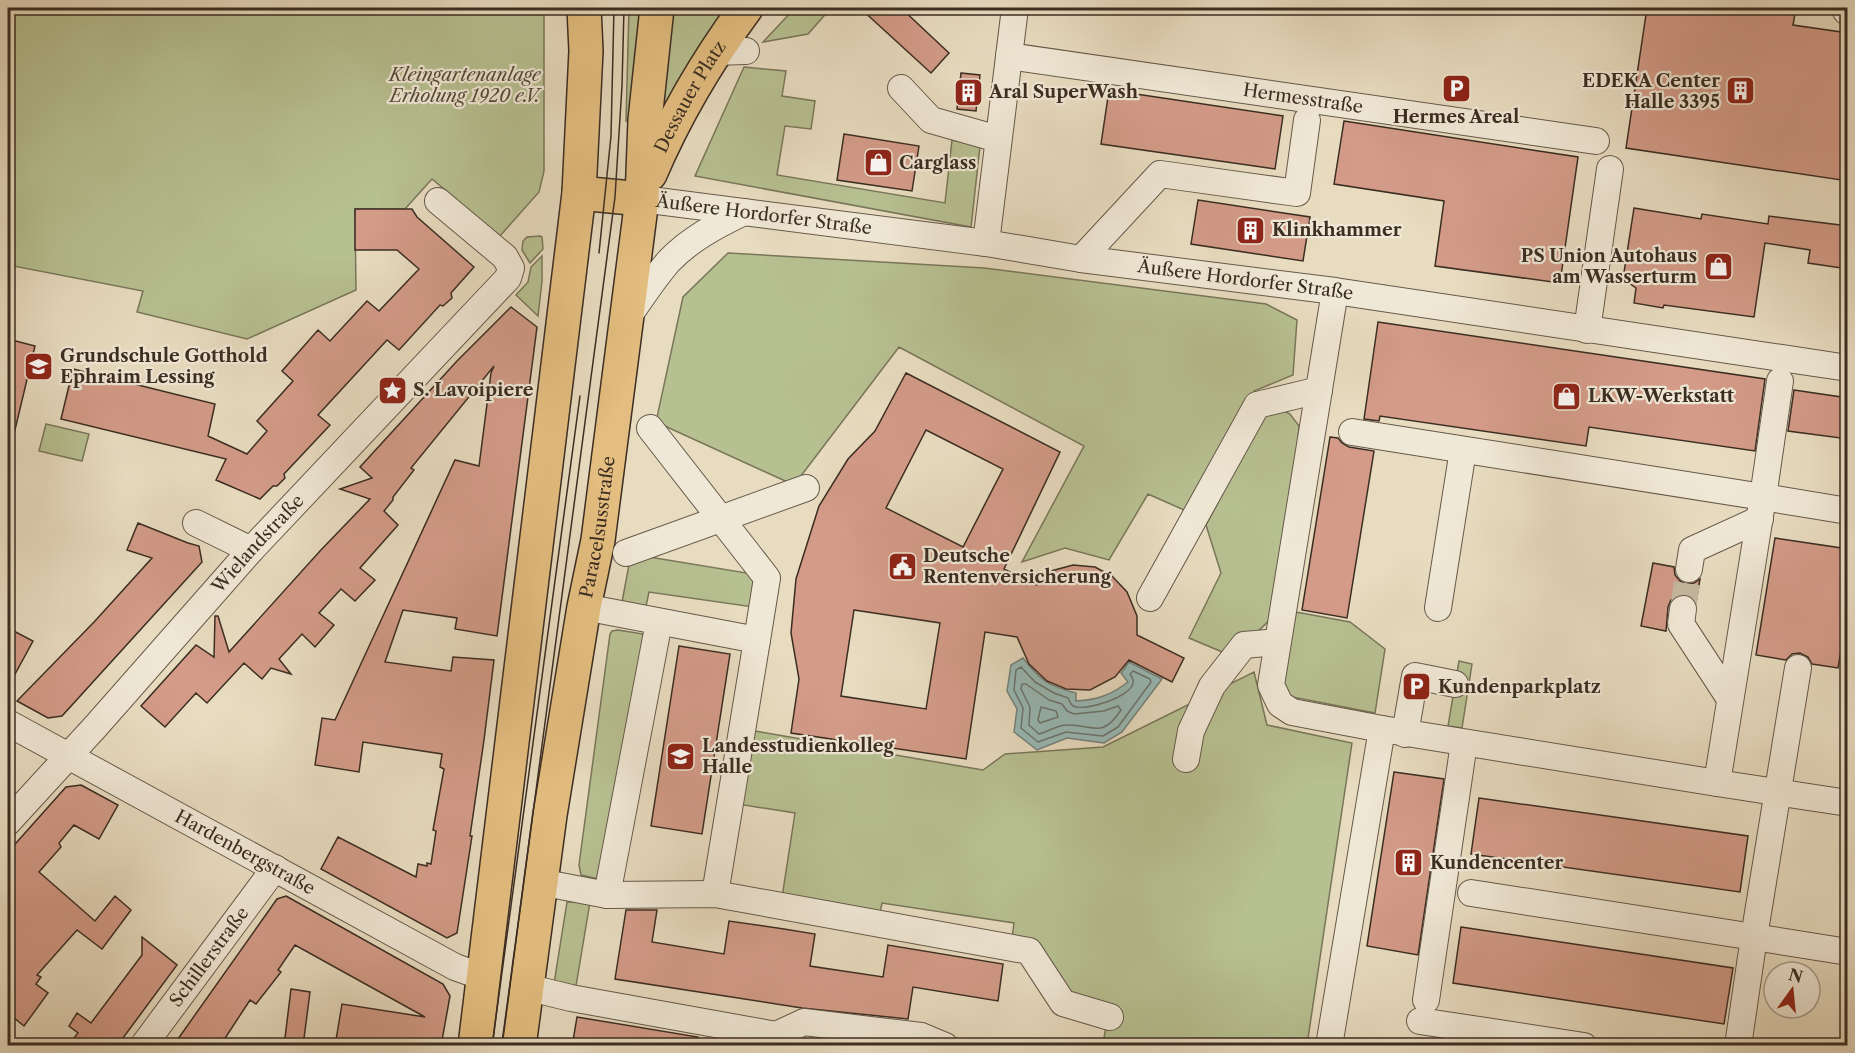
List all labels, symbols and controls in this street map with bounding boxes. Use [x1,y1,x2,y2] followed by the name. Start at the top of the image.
[650,37,731,157] street label: Dessauer Platz
[387,64,543,107] park label: Kleingartenanlage Erholung 1920 e.V.
[1582,70,1720,113] place label: EDEKA Center Halle 3395
[1440,72,1472,104] parking icon: Hermes Areal
[1725,75,1757,107] building icon: EDEKA Center Halle 3395
[952,76,984,108] building icon: Aral SuperWash
[1241,79,1364,118] street label: Hermesstraße
[988,81,1139,103] place label: Aral SuperWash
[1393,106,1519,128] place label: Hermes Areal
[862,147,894,179] shop icon: Carglass
[899,152,976,174] place label: Carglass
[654,189,873,239] street label: Äußere Hordorfer Straße
[1235,214,1267,246] building icon: Klinkhammer
[1272,219,1402,241] place label: Klinkhammer
[1521,245,1697,288] place label: PS Union Autohaus am Wasserturm
[1702,250,1734,282] shop icon: PS Union Autohaus am Wasserturm
[1135,254,1355,305] street label: Äußere Hordorfer Straße
[60,345,268,388] place label: Grundschule Gotthold Ephraim Lessing
[23,350,55,382] school or university icon: Grundschule Gotthold Ephraim Lessing
[376,374,408,406] place icon: S. Lavoipiere
[413,379,534,401] place label: S. Lavoipiere
[1551,380,1583,412] shop icon: LKW-Werkstatt
[1588,385,1735,407] place label: LKW-Werkstatt
[575,455,620,600] street label: Paracelsusstraße
[207,490,309,598] street label: Wielandstraße
[923,545,1112,588] place label: Deutsche Rentenversicherung
[886,550,918,582] public building icon: Deutsche Rentenversicherung
[1401,671,1433,703] parking icon: Kundenparkplatz
[1438,676,1601,698] place label: Kundenparkplatz
[702,735,894,778] place label: Landesstudienkolleg Halle
[665,740,697,772] school or university icon: Landesstudienkolleg Halle
[171,805,319,899] street label: Hardenbergstraße
[1393,847,1425,879] building icon: Kundencenter
[1430,852,1563,874] place label: Kundencenter
[165,902,253,1011] street label: Schillerstraße
[1762,960,1822,1020] north arrow
[1787,964,1805,987] text: N

